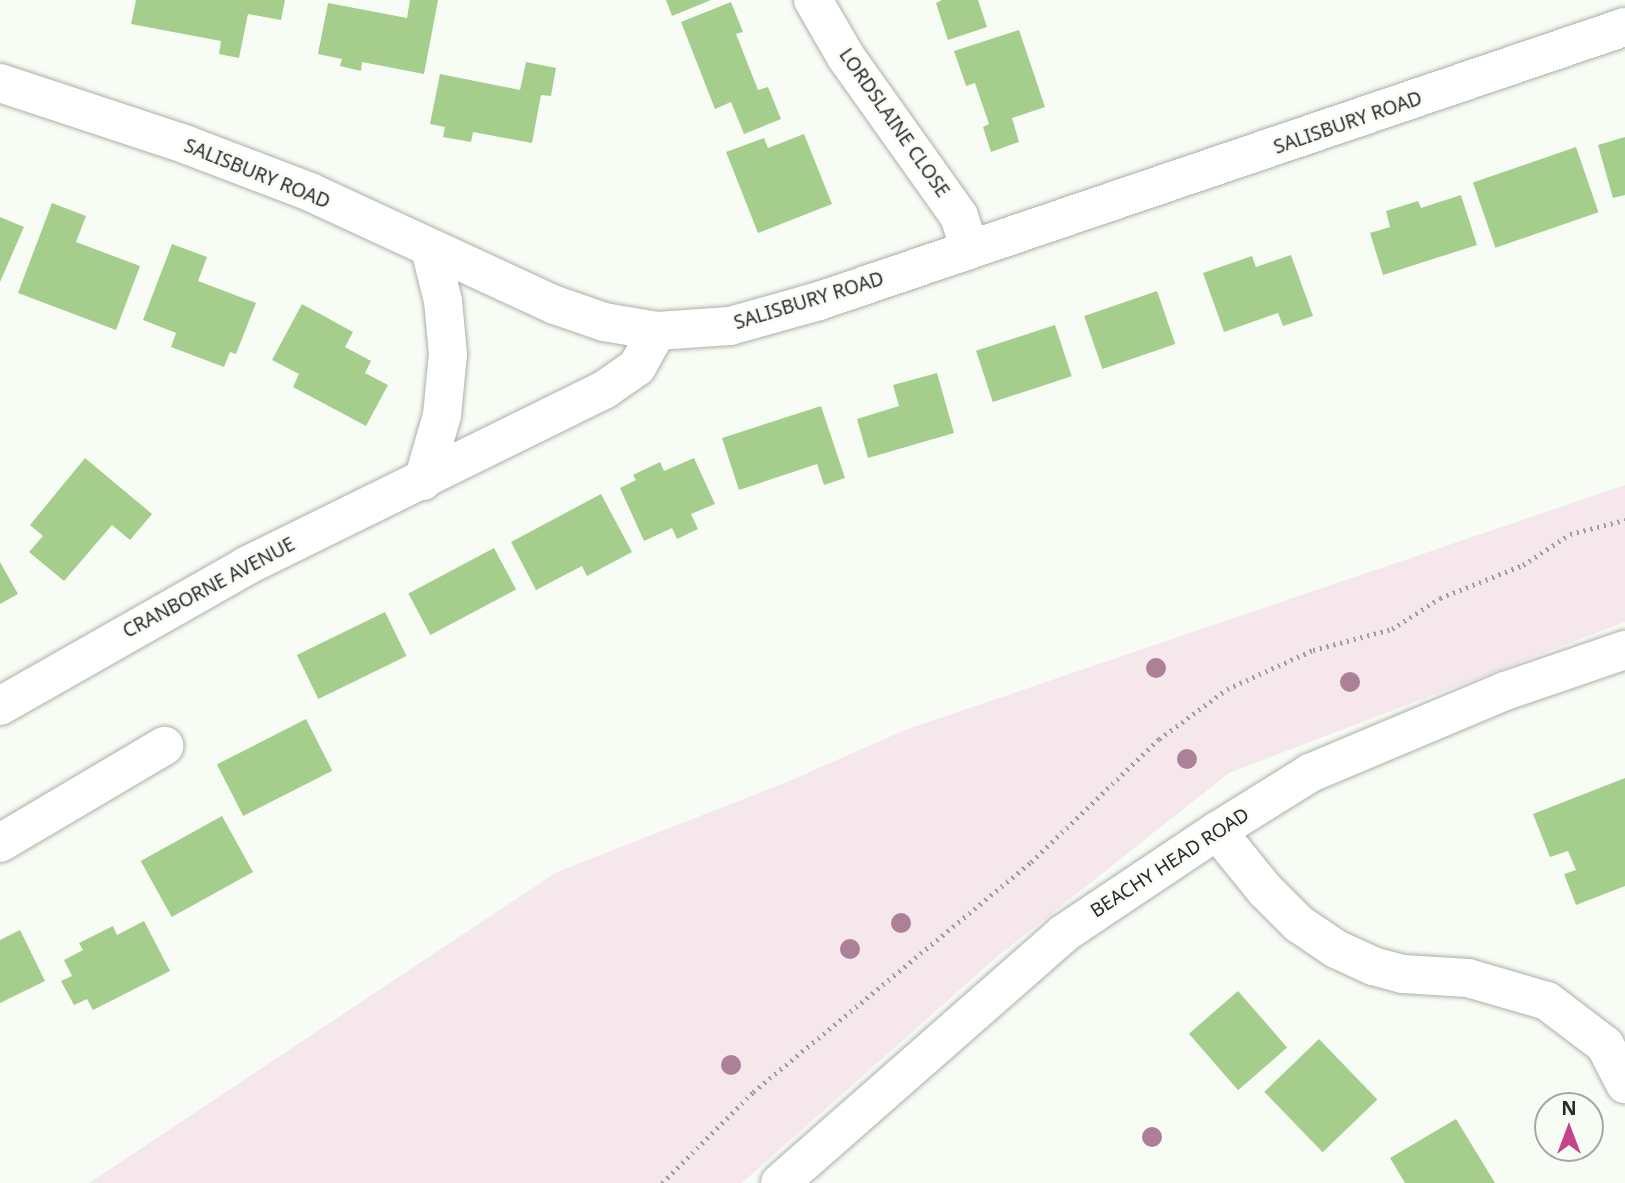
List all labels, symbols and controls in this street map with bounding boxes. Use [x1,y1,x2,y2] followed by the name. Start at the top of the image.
[834,44,954,202] street label: LORDSLAINE CLOSE
[1271,87,1425,159] street label: SALISBURY ROAD
[181,134,333,214] street label: SALISBURY ROAD
[731,267,887,335] street label: SALISBURY ROAD
[119,533,299,643] street label: CRANBORNE AVENUE
[1086,803,1254,923] street label: BEACHY HEAD ROAD
[1534,1092,1604,1162] north arrow
[1561,1095,1577,1121] text: N

